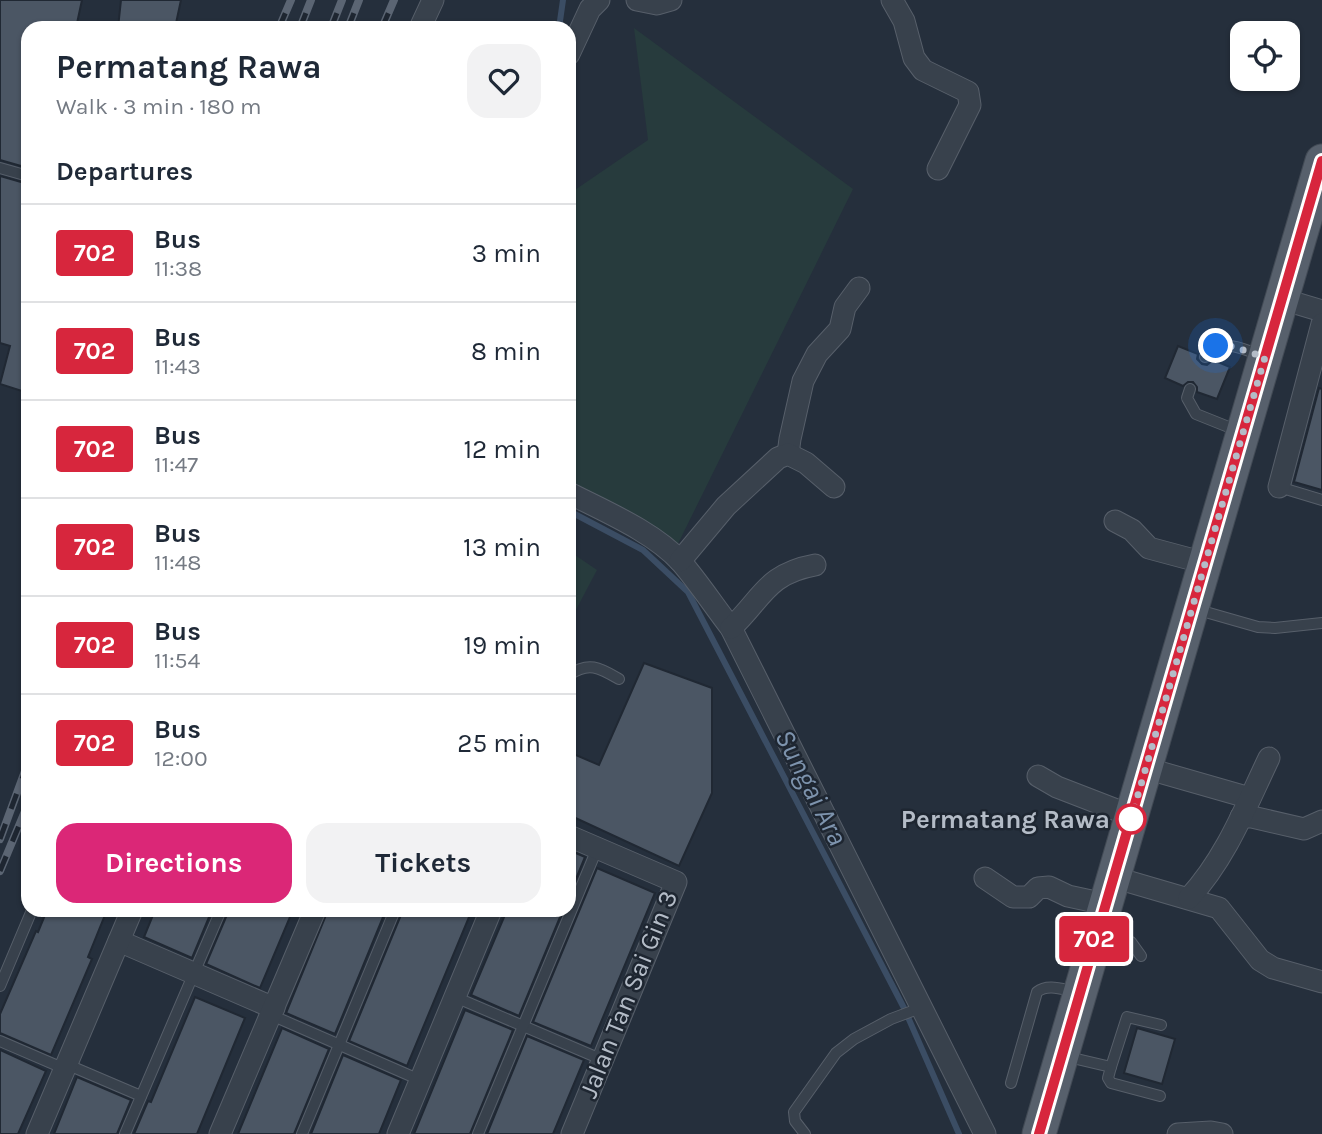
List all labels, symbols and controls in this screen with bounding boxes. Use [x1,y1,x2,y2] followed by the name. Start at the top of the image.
[1230,21,1300,91] map controls
[1230,21,1300,91] button: locate
[467,44,541,118] button: heart
[56,48,322,86] text: Permatang Rawa
[56,93,262,120] text: Walk · 3 min · 180 m
[56,156,193,187] text: Departures
[154,224,201,255] text: Bus
[472,238,541,269] text: 3 min
[74,239,115,267] text: 702
[154,255,202,282] text: 11:38
[154,322,201,353] text: Bus
[1198,328,1233,363] your location
[471,336,541,367] text: 8 min
[74,337,115,365] text: 702
[154,353,201,380] text: 11:43
[154,420,201,451] text: Bus
[463,434,541,465] text: 12 min
[74,435,115,463] text: 702
[154,451,198,478] text: 11:47
[154,518,201,549] text: Bus
[463,532,541,563] text: 13 min
[74,533,115,561] text: 702
[154,549,201,576] text: 11:48
[154,616,201,647] text: Bus
[463,630,541,661] text: 19 min
[74,631,115,659] text: 702
[154,647,200,674] text: 11:54
[154,714,201,745] text: Bus
[768,724,855,851] water label: Sungai Ara
[457,728,541,759] text: 25 min
[74,729,115,757] text: 702
[154,745,208,772] text: 12:00
[901,804,1110,835] place label: Permatang Rawa
[1116,804,1146,834] marker: Permatang Rawa
[56,823,292,903] button: Directions
[306,823,541,903] button: Tickets
[573,886,684,1102] street label: Jalan Tan Sai Gin 3
[1054,916,1134,962] line badge: 702
[1073,925,1115,953] text: 702

